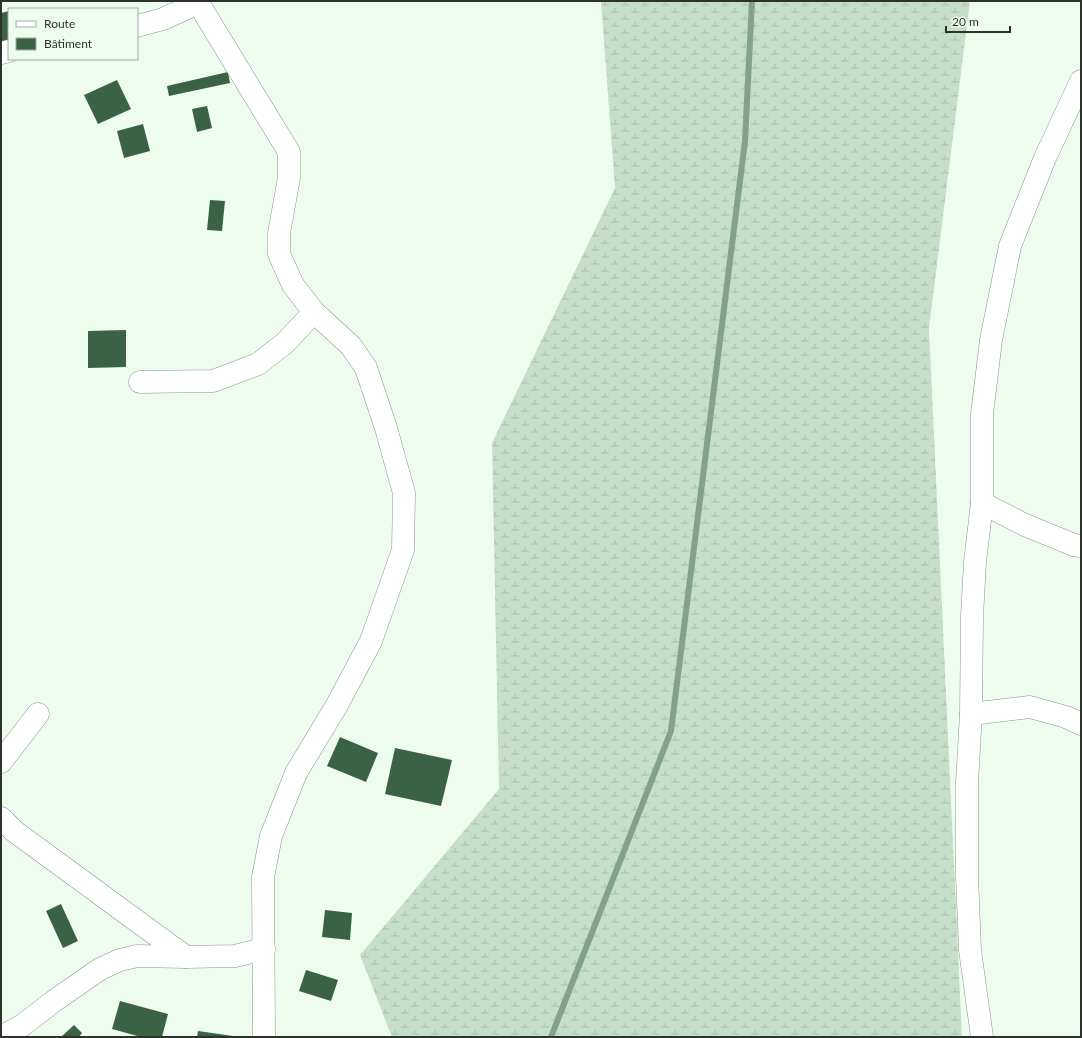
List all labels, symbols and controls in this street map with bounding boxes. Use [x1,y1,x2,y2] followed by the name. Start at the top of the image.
[8,8,138,60] legend
[946,8,1010,34] scale bar
[952,14,979,29] text: 20 m
[44,16,75,31] text: Route
[44,36,93,51] text: Bâtiment

